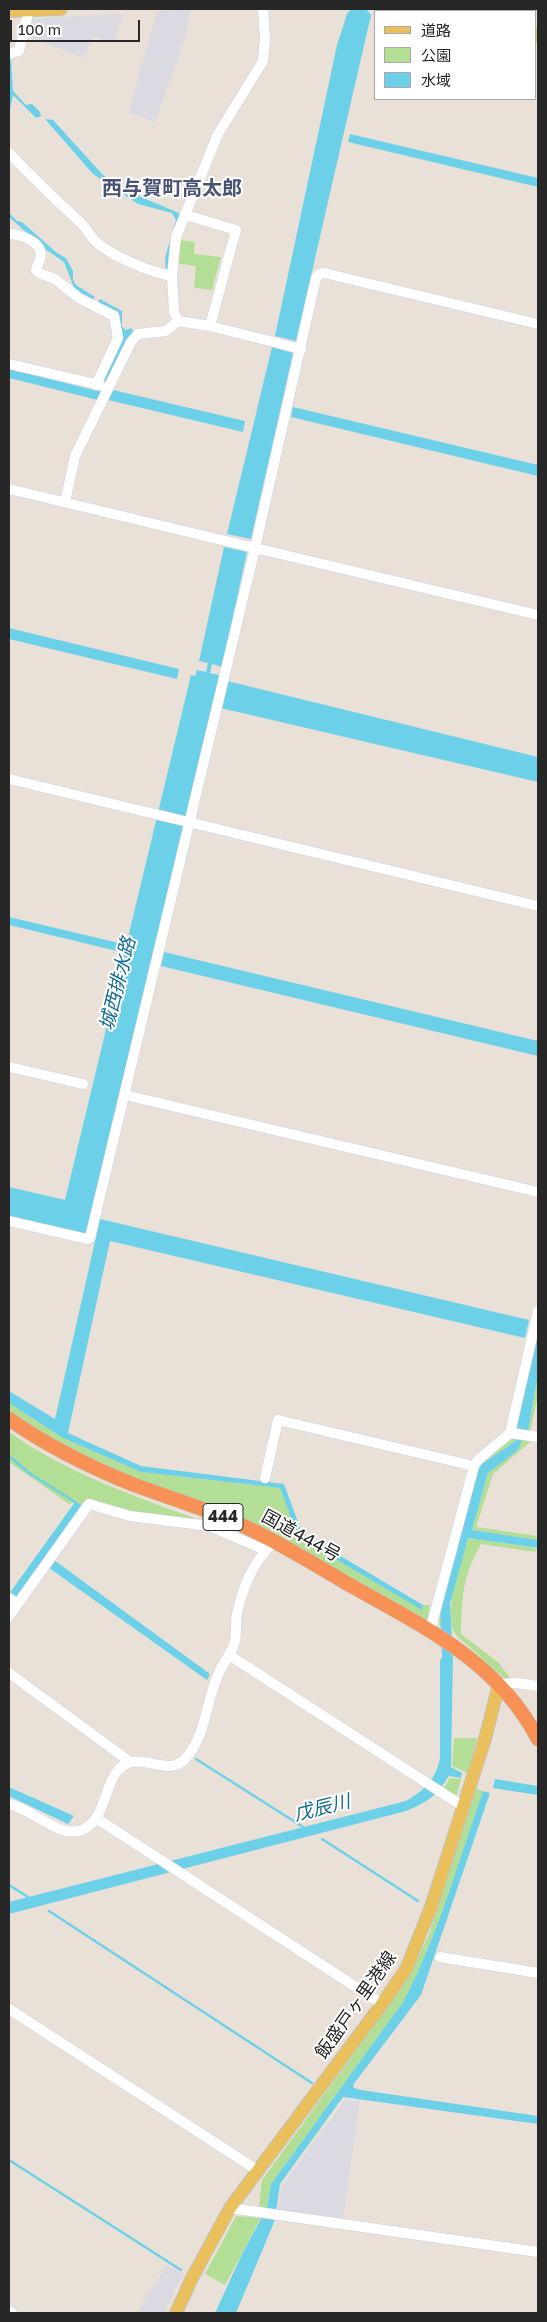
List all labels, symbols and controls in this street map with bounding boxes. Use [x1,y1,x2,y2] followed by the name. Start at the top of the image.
[12,10,142,42] scale bar
[374,10,537,100] legend
[18,20,61,38] text: 100 m
[421,21,451,39] text: 道路
[421,46,451,64] text: 公園
[421,71,451,89] text: 水域
[102,177,242,201] district label: 西与賀町高太郎
[95,935,141,1033] water label: 城西排水路
[203,1504,243,1530] road number: 444
[258,1505,344,1567] street label: 国道444号
[292,1790,352,1826] water label: 戊辰川
[311,1947,401,2063] street label: 飯盛戸ヶ里港線

